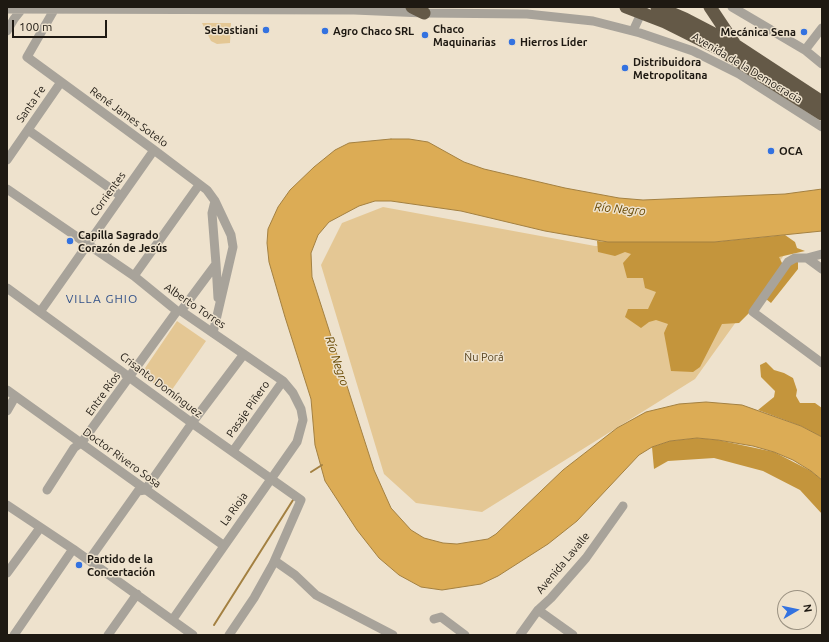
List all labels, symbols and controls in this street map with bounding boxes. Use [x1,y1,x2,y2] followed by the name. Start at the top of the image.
[14,12,109,38] scale bar
[19,20,52,33] text: 100 m
[433,22,496,48] place label: Chaco Maquinarias
[204,23,258,37] place label: Sebastiani
[333,24,414,38] place label: Agro Chaco SRL
[261,25,271,35] marker: Sebastiani
[720,25,796,39] place label: Mecánica Sena
[320,26,330,36] marker: Agro Chaco SRL
[799,27,809,37] marker: Mecánica Sena
[420,30,430,40] marker: Chaco Maquinarias
[690,30,804,106] street label: Avenida de la Democracia
[520,35,587,49] place label: Hierros Líder
[507,37,517,47] marker: Hierros Líder
[633,55,707,81] place label: Distribuidora Metropolitana
[620,63,630,73] marker: Distribuidora Metropolitana
[14,83,48,125] street label: Santa Fe
[87,84,171,150] street label: René James Sotelo
[779,144,803,158] place label: OCA
[766,146,776,156] marker: OCA
[87,169,129,219] street label: Corrientes
[594,200,646,218] water label: Río Negro
[78,228,167,254] place label: Capilla Sagrado Corazón de Jesús
[65,236,75,246] marker: Capilla Sagrado Corazón de Jesús
[162,281,228,331] street label: Alberto Torres
[66,292,138,306] district label: VILLA GHIO
[322,334,352,388] water label: Río Negro
[117,350,205,420] street label: Crisanto Domínguez
[464,350,504,364] park label: Ñu Porá
[83,370,123,418] street label: Entre Ríos
[224,378,272,440] street label: Pasaje Piñero
[80,425,164,491] street label: Doctor Rivero Sosa
[217,490,251,528] street label: La Rioja
[533,530,593,596] street label: Avenida Lavalle
[87,552,155,578] place label: Partido de la Concertación
[74,560,84,570] marker: Partido de la Concertación
[777,590,817,630] north arrow
[801,603,814,613] text: N

